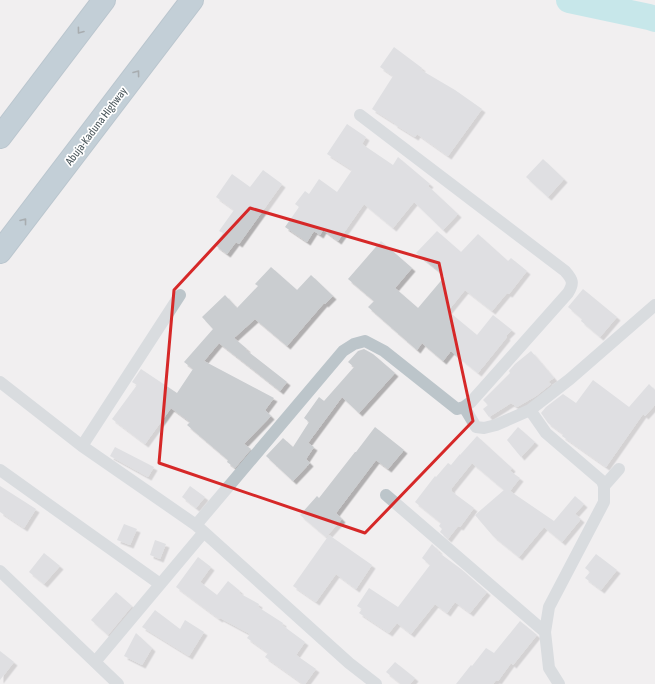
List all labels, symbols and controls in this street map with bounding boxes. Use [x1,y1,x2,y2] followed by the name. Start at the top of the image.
[77,27,85,34] one-way arrow
[132,71,139,78] one-way arrow
[63,84,129,167] street label: Abuja-Kaduna Highway
[19,219,26,226] one-way arrow

